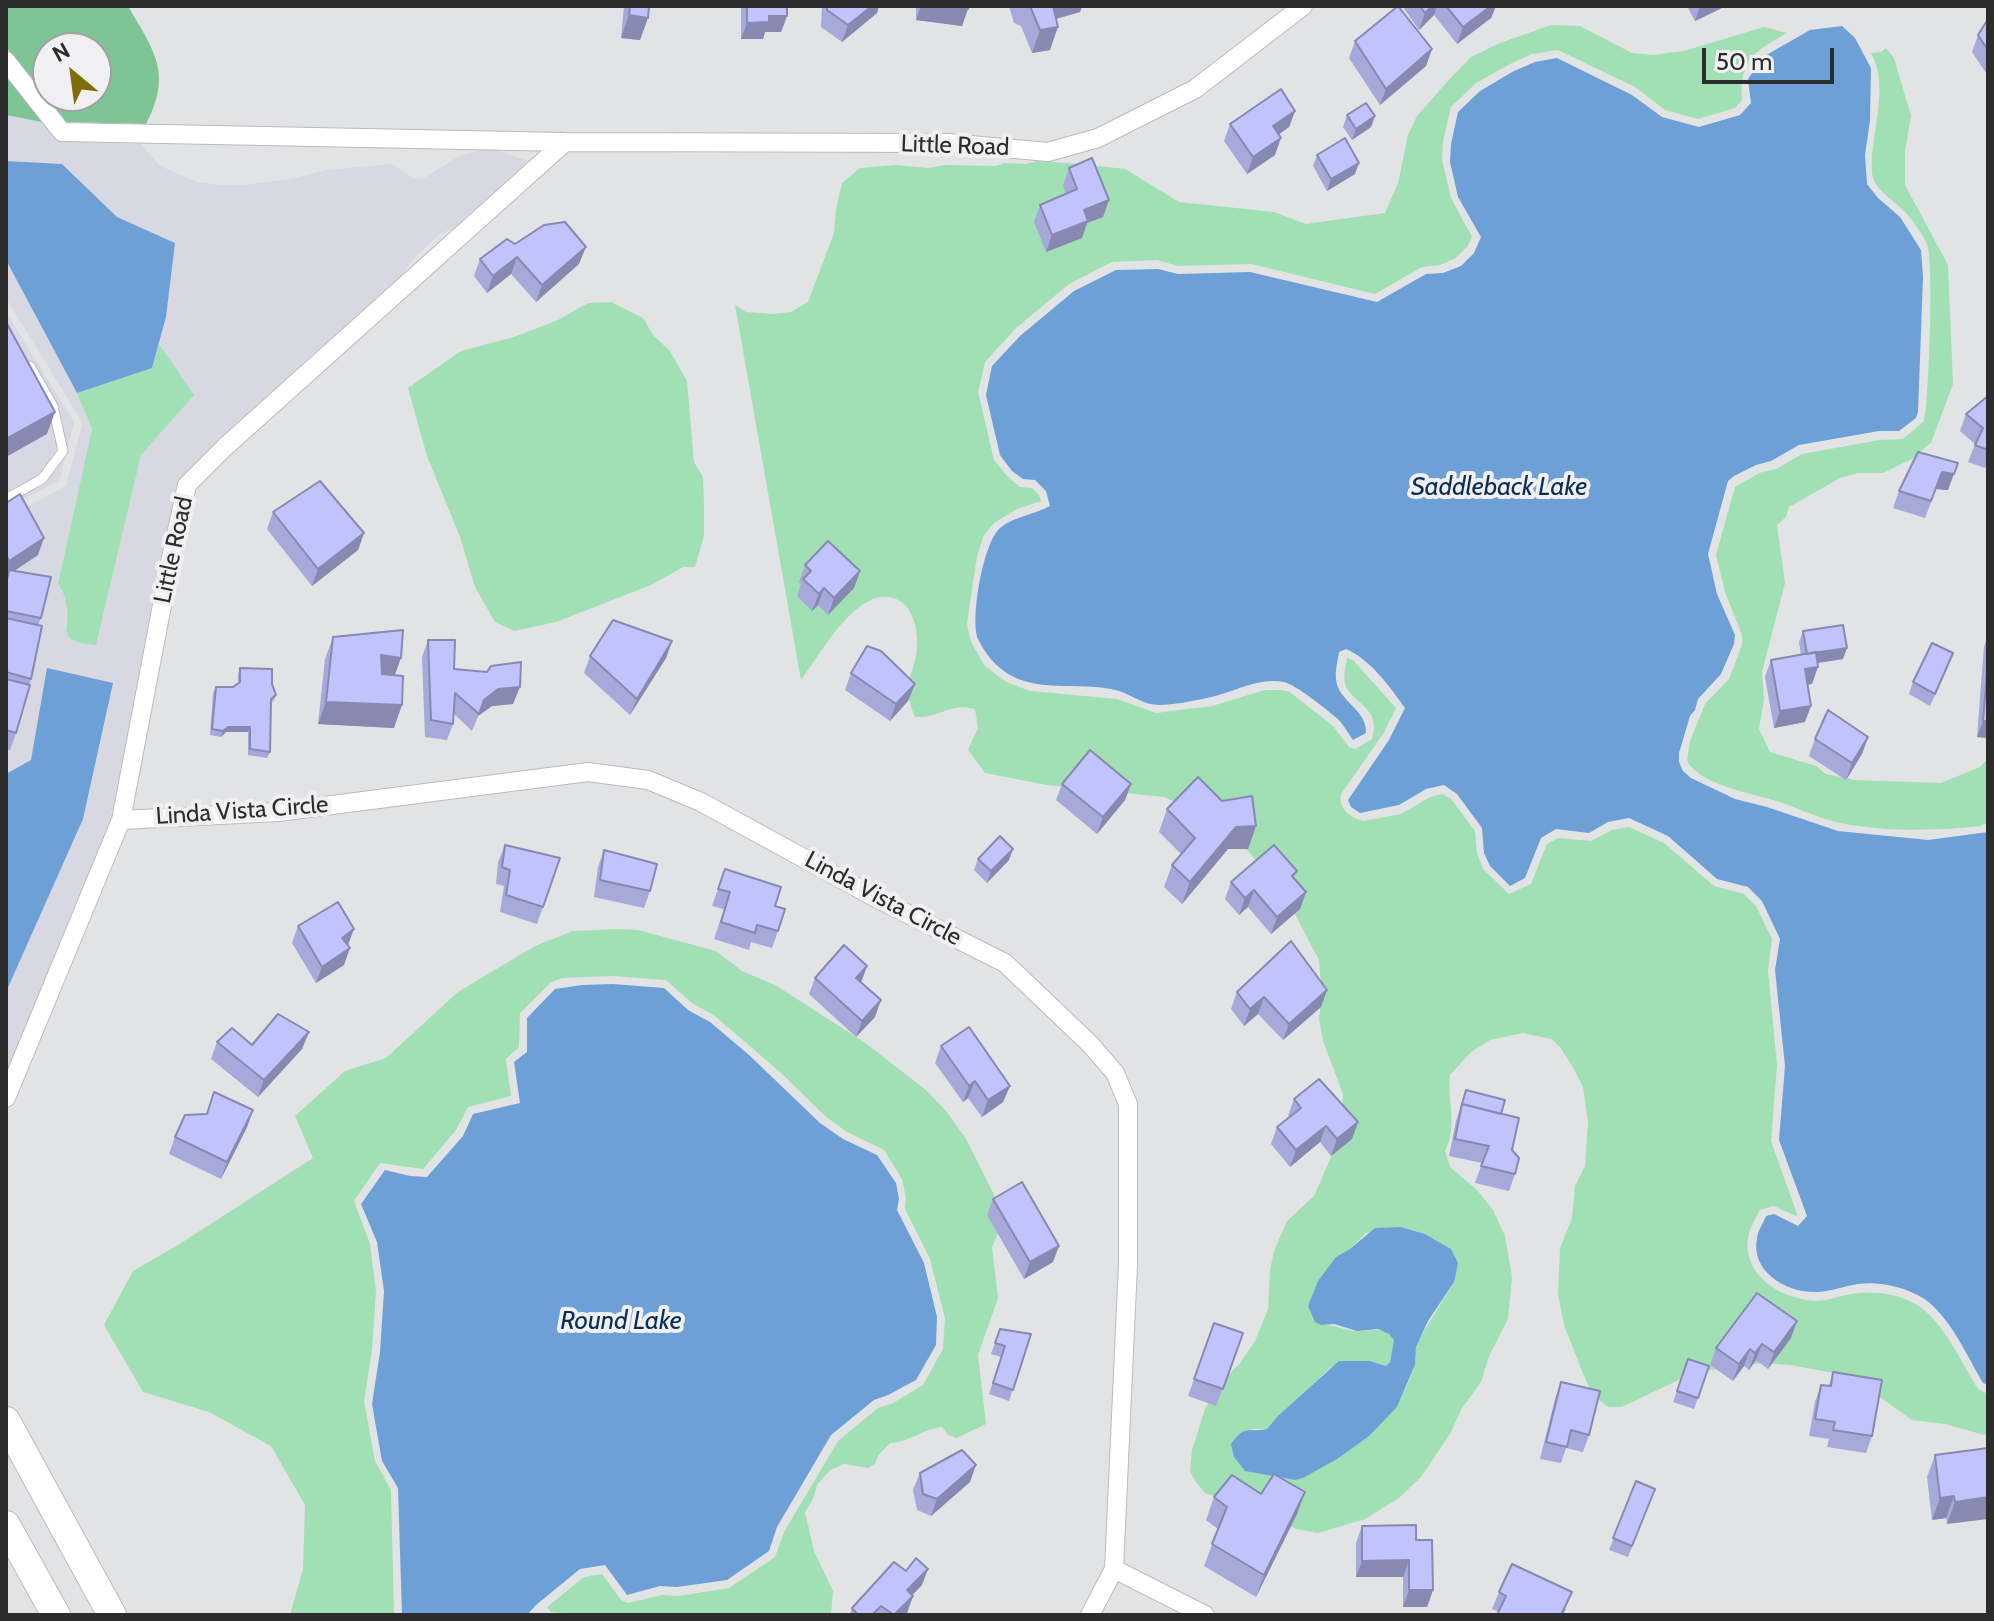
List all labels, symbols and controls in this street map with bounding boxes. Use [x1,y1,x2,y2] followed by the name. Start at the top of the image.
[32,32,112,112] north arrow
[1706,32,1838,82] scale bar
[48,37,74,68] text: N
[1716,47,1772,76] text: 50 m
[900,130,1010,162] street label: Little Road
[1411,471,1587,503] water label: Saddleback Lake
[149,494,199,606] street label: Little Road
[155,791,329,831] street label: Linda Vista Circle
[800,846,966,952] street label: Linda Vista Circle
[560,1305,682,1337] water label: Round Lake

